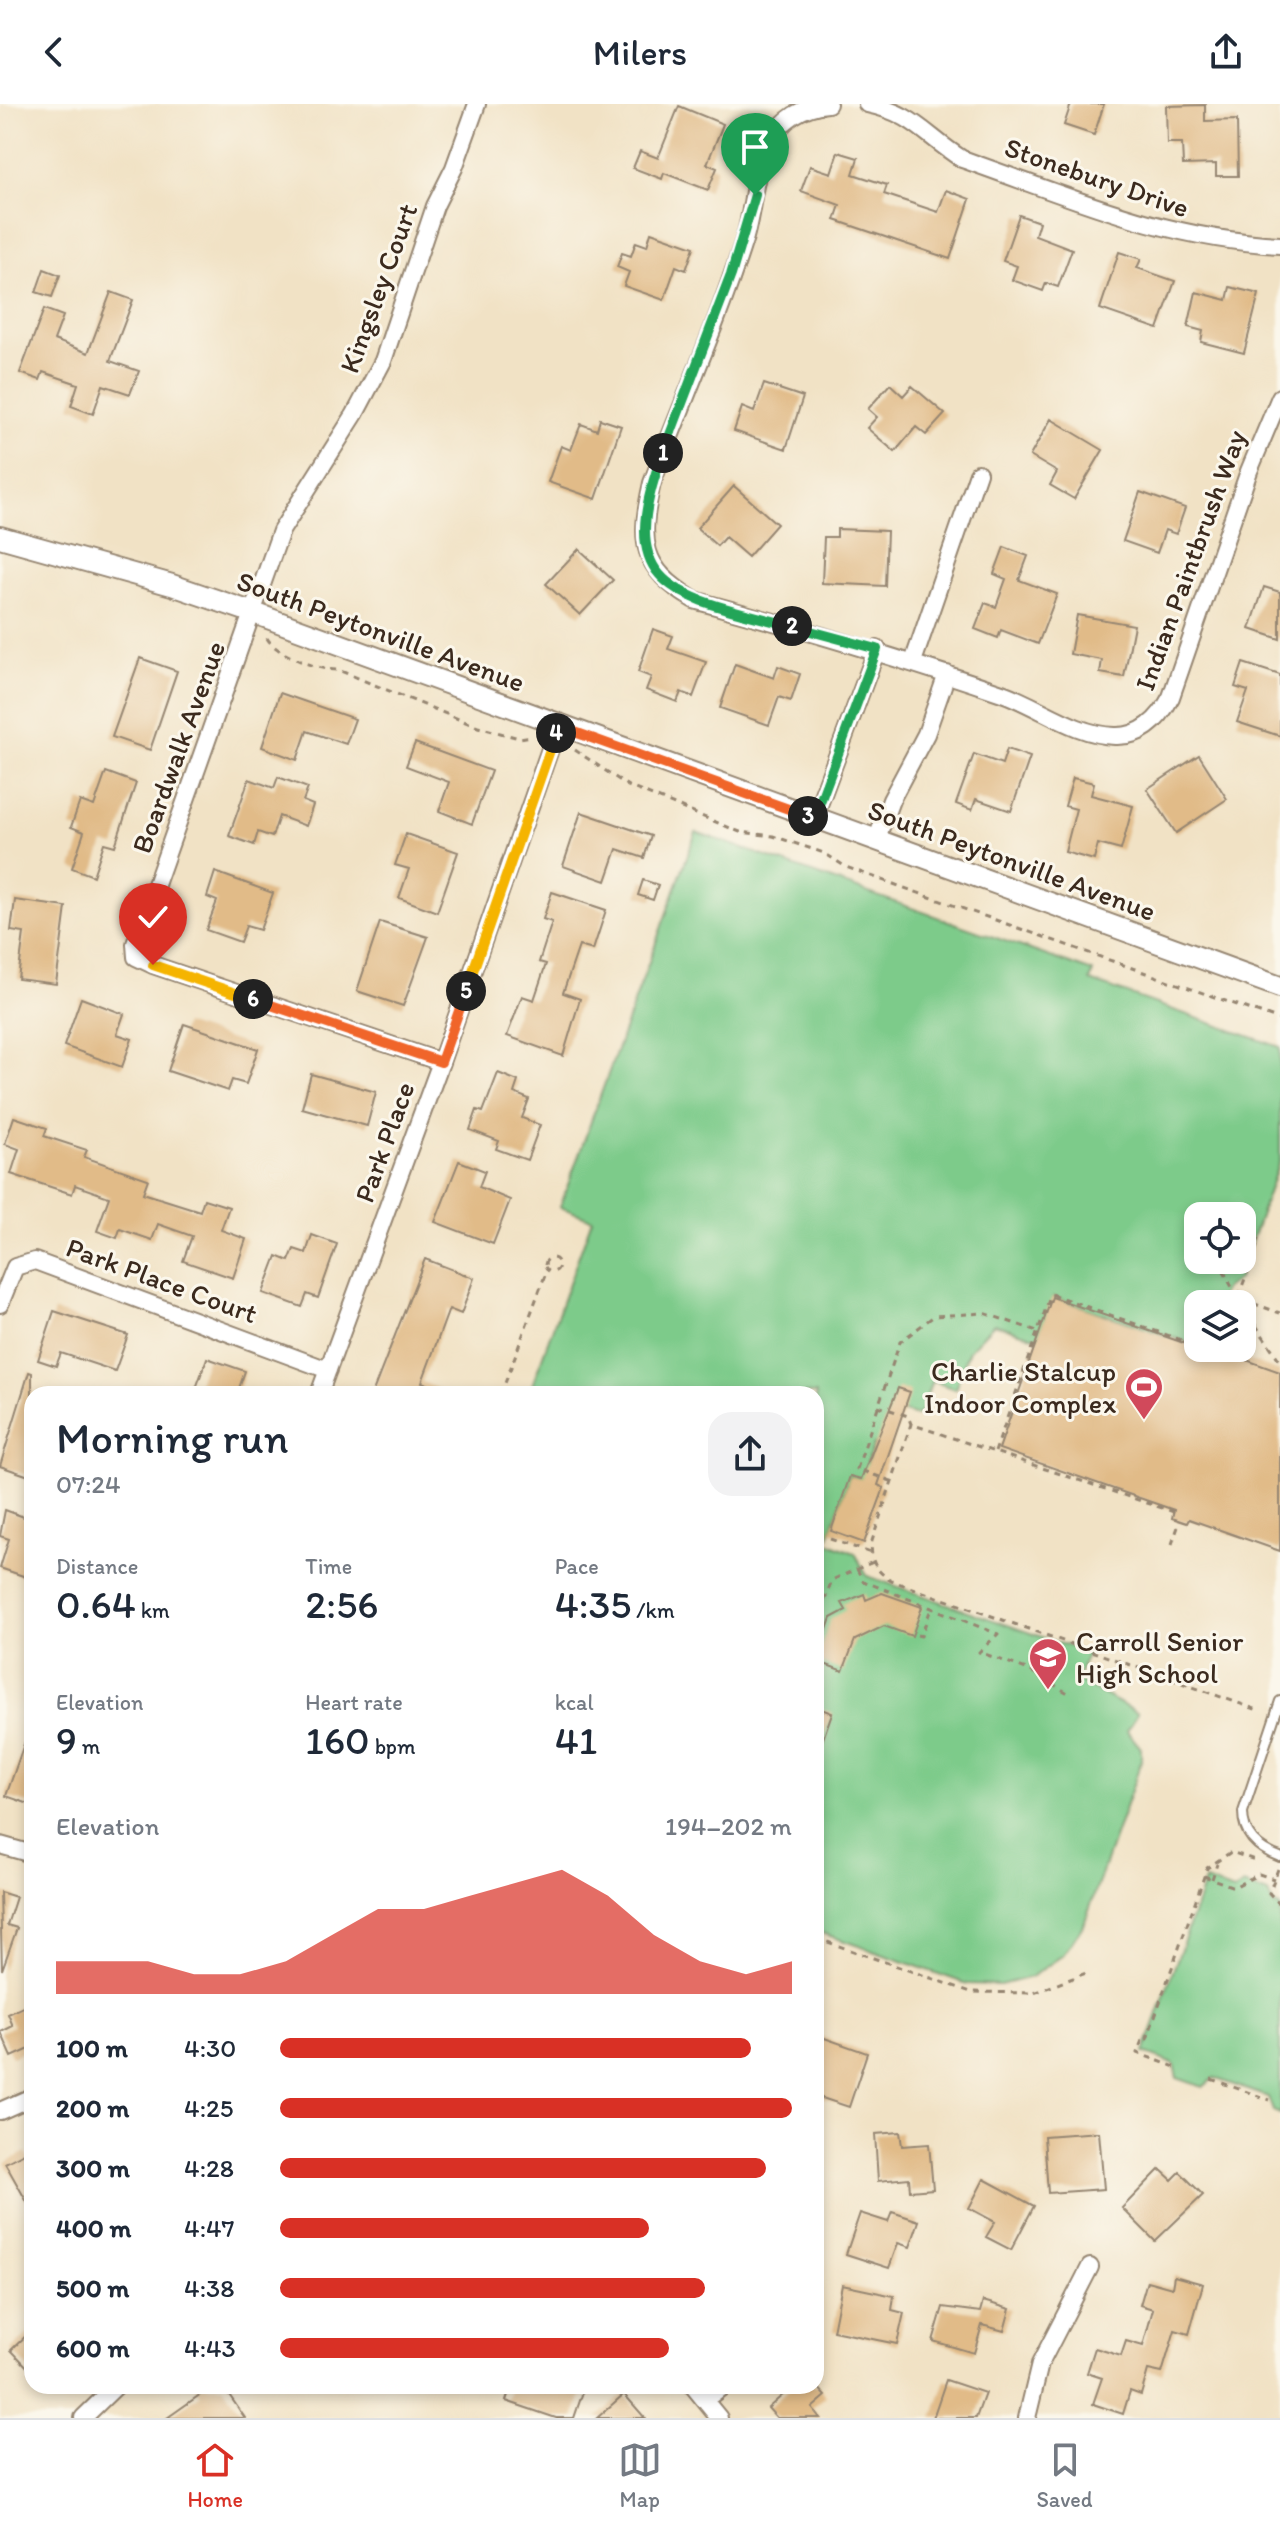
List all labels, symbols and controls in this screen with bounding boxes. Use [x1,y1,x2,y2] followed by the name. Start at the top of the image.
[32,30,76,74] icon: back
[1204,30,1248,74] icon: share
[593,31,687,74] text: Milers
[721,113,789,195] pin
[733,125,777,169] icon: arrive
[1000,130,1194,224] street label: Stonebury Drive
[332,199,424,377] street label: Kingsley Court
[1127,425,1253,695] street label: Indian Paintbrush Way
[643,433,683,473] pin: 1
[658,439,668,466] text: 1
[233,563,529,699] street label: South Peytonville Avenue
[772,606,812,646] pin: 2
[786,612,798,639] text: 2
[124,636,232,858] street label: Boardwalk Avenue
[536,713,576,753] pin: 4
[549,719,563,746] text: 4
[864,792,1160,928] street label: South Peytonville Avenue
[788,796,828,836] pin: 3
[802,802,814,829] text: 3
[119,883,187,965] pin
[131,895,175,939] icon: check
[446,971,486,1011] pin: 5
[460,977,472,1004] text: 5
[233,979,273,1019] pin: 6
[247,985,259,1012] text: 6
[347,1077,421,1207] street label: Park Place
[1184,1202,1256,1362] map controls
[1184,1202,1256,1274] button: locate
[62,1230,262,1330] street label: Park Place Court
[1184,1290,1256,1362] button: layers
[924,1354,1116,1420] place label: Charlie Stalcup Indoor Complex
[1123,1366,1165,1421] sports icon: Charlie Stalcup Indoor Complex
[56,1411,289,1464] text: Morning run
[708,1412,792,1496] button: share
[56,1468,121,1500] text: 07:24
[56,1553,138,1580] text: Distance
[305,1553,352,1580] text: Time
[555,1553,599,1580] text: Pace
[56,1580,136,1628] text: 0.64
[305,1580,378,1628] text: 2:56
[555,1580,631,1628] text: 4:35
[136,1597,170,1624] text: km
[631,1597,675,1624] text: /km
[1076,1624,1243,1690] place label: Carroll Senior High School
[1027,1636,1069,1691] school or university icon: Carroll Senior High School
[56,1689,143,1716] text: Elevation
[305,1689,403,1716] text: Heart rate
[555,1689,594,1716] text: kcal
[56,1716,77,1764] text: 9
[305,1716,370,1764] text: 160
[555,1716,597,1764] text: 41
[77,1733,100,1760] text: m
[370,1733,415,1760] text: bpm
[56,1810,159,1842] text: Elevation
[665,1810,792,1842] text: 194–202 m
[56,2032,128,2064] text: 100 m
[184,2032,236,2064] text: 4:30
[56,2092,129,2124] text: 200 m
[184,2092,233,2124] text: 4:25
[56,2152,130,2184] text: 300 m
[184,2152,234,2184] text: 4:28
[56,2212,131,2244] text: 400 m
[184,2212,235,2244] text: 4:47
[56,2272,129,2304] text: 500 m
[184,2272,234,2304] text: 4:38
[56,2332,130,2364] text: 600 m
[184,2332,236,2364] text: 4:43
[187,2438,243,2513] tab: Home
[618,2438,662,2513] tab: Map
[1036,2438,1093,2513] tab: Saved

